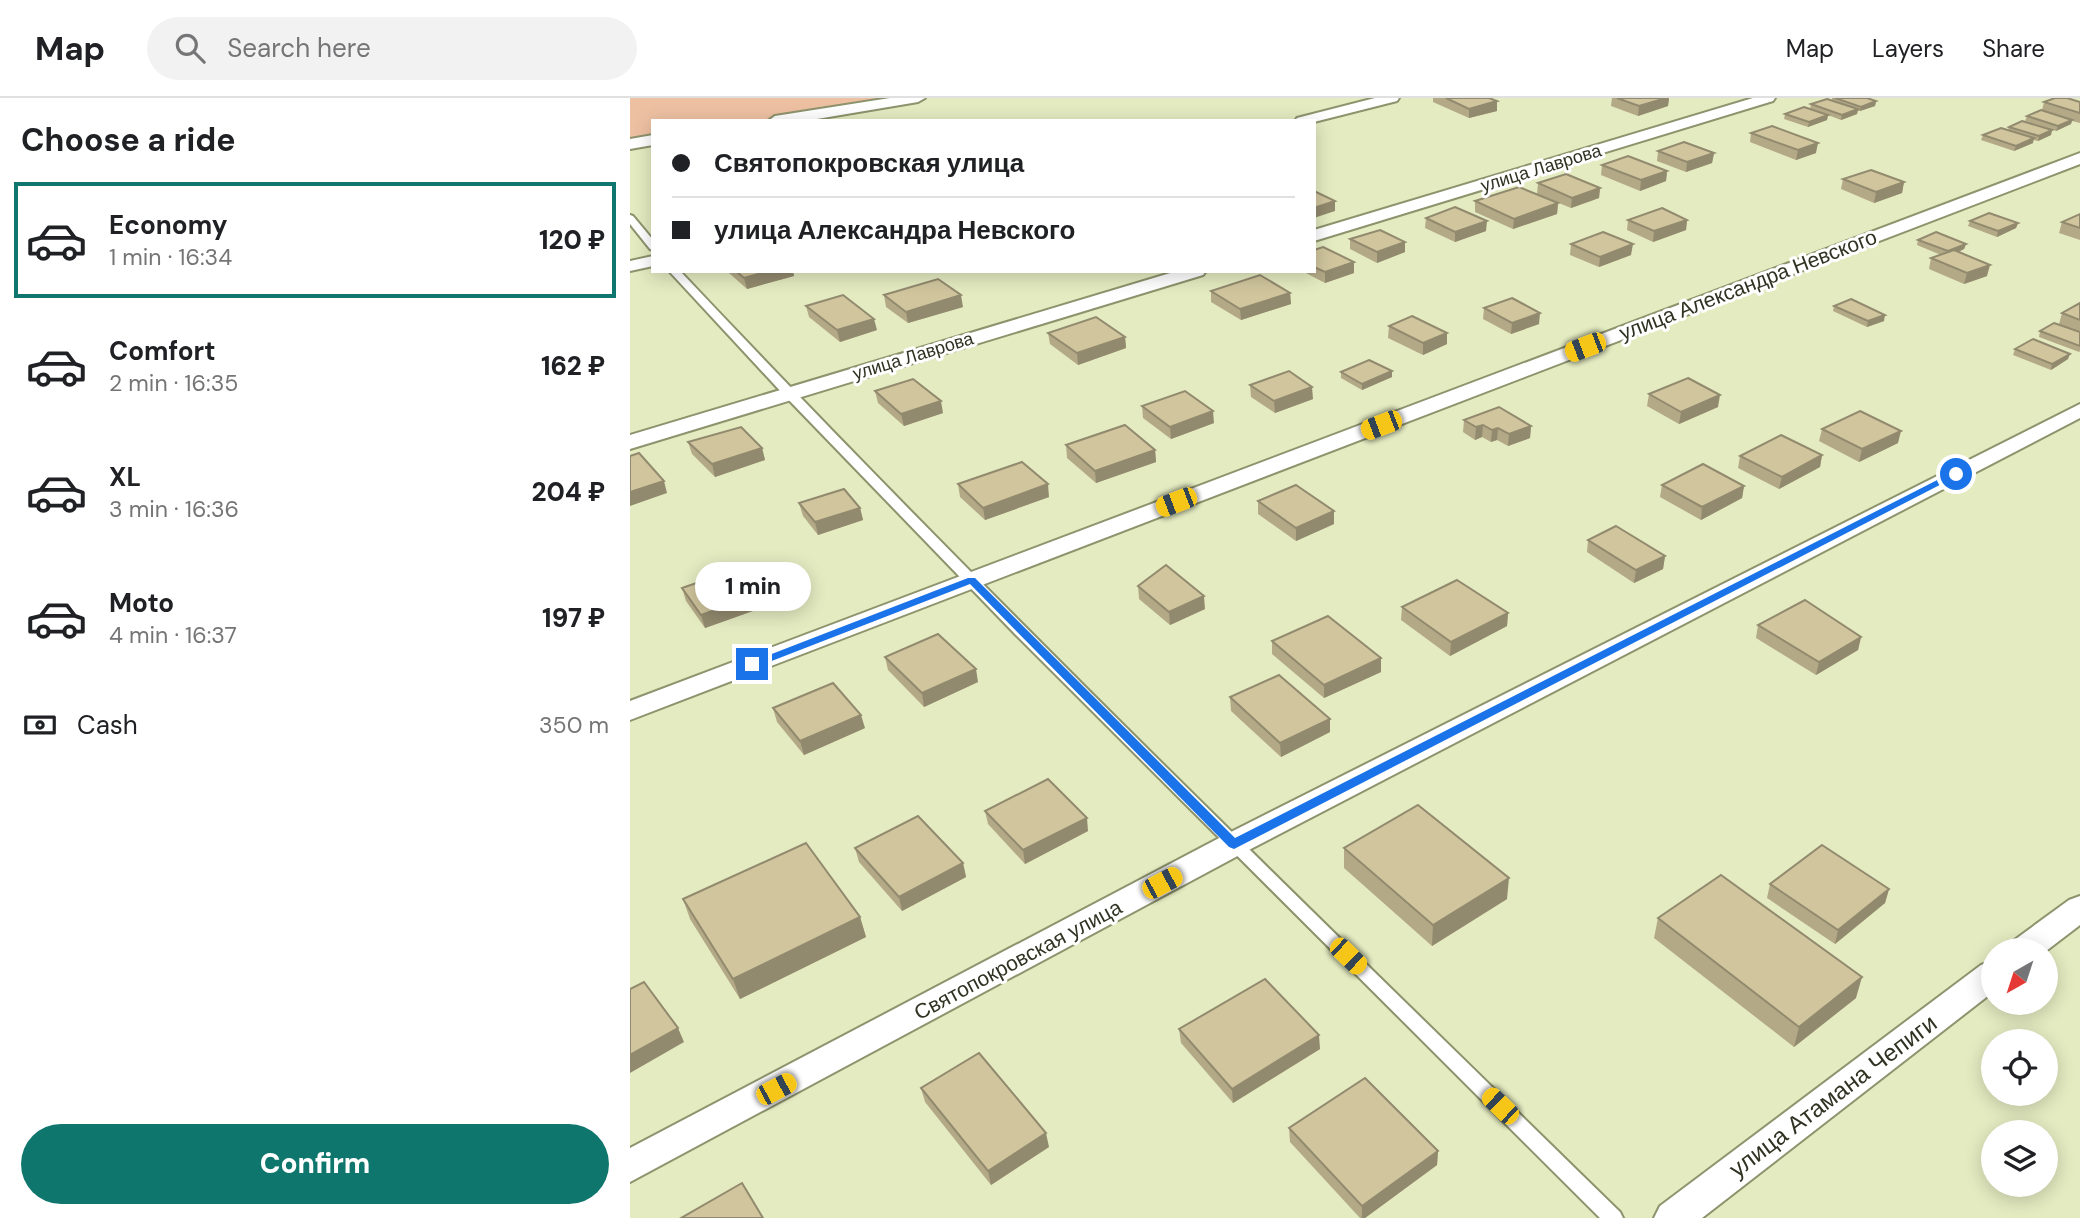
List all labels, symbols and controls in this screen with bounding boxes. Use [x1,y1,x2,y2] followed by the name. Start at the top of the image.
[147,17,637,80] search box
[35,27,105,70] text: Map
[171,29,209,67] icon: search
[227,31,371,65] text: Search here
[1786,33,1834,64] text: Map
[1872,33,1944,64] text: Layers
[1982,33,2045,64] text: Share
[21,119,236,161] text: Choose a ride
[1478,138,1605,198] street label: улица Лаврова
[714,146,1024,180] text: Святопокровская улица
[109,208,227,242] text: Economy
[25,209,88,272] icon: car
[714,213,1075,247] text: улица Александра Невского
[539,223,605,257] text: 120 ₽
[1615,223,1881,347] street label: улица Александра Невского
[109,242,232,272] text: 1 min · 16:34
[850,326,977,386] street label: улица Лаврова
[1562,330,1609,364] car
[109,334,215,368] text: Comfort
[25,335,88,398] icon: car
[541,349,605,383] text: 162 ₽
[109,368,238,398] text: 2 min · 16:35
[1358,408,1405,442] car
[1940,458,1972,490] route start
[109,460,141,494] text: XL
[25,461,88,524] icon: car
[532,475,605,509] text: 204 ₽
[1153,485,1200,519] car
[109,494,239,524] text: 3 min · 16:36
[694,562,810,612] callout: 1 min
[725,571,781,601] text: 1 min
[109,586,174,620] text: Moto
[25,587,88,650] icon: car
[542,601,605,635] text: 197 ₽
[109,620,237,650] text: 4 min · 16:37
[736,648,768,680] route end
[21,706,59,744] icon: cash
[77,708,138,742] text: Cash
[539,710,609,740] text: 350 m
[1139,864,1186,902] car
[909,893,1127,1027] street label: Святопокровская улица
[1326,934,1371,978] car
[1981,938,2058,1015] north arrow
[1981,938,2058,1197] map controls
[1722,1007,1943,1184] street label: улица Атамана Чепиги
[1981,1029,2058,1106] button: locate
[753,1070,800,1108] car
[1478,1084,1523,1128] car
[1981,1120,2058,1197] button: layers
[21,1124,609,1204] button: Confirm

